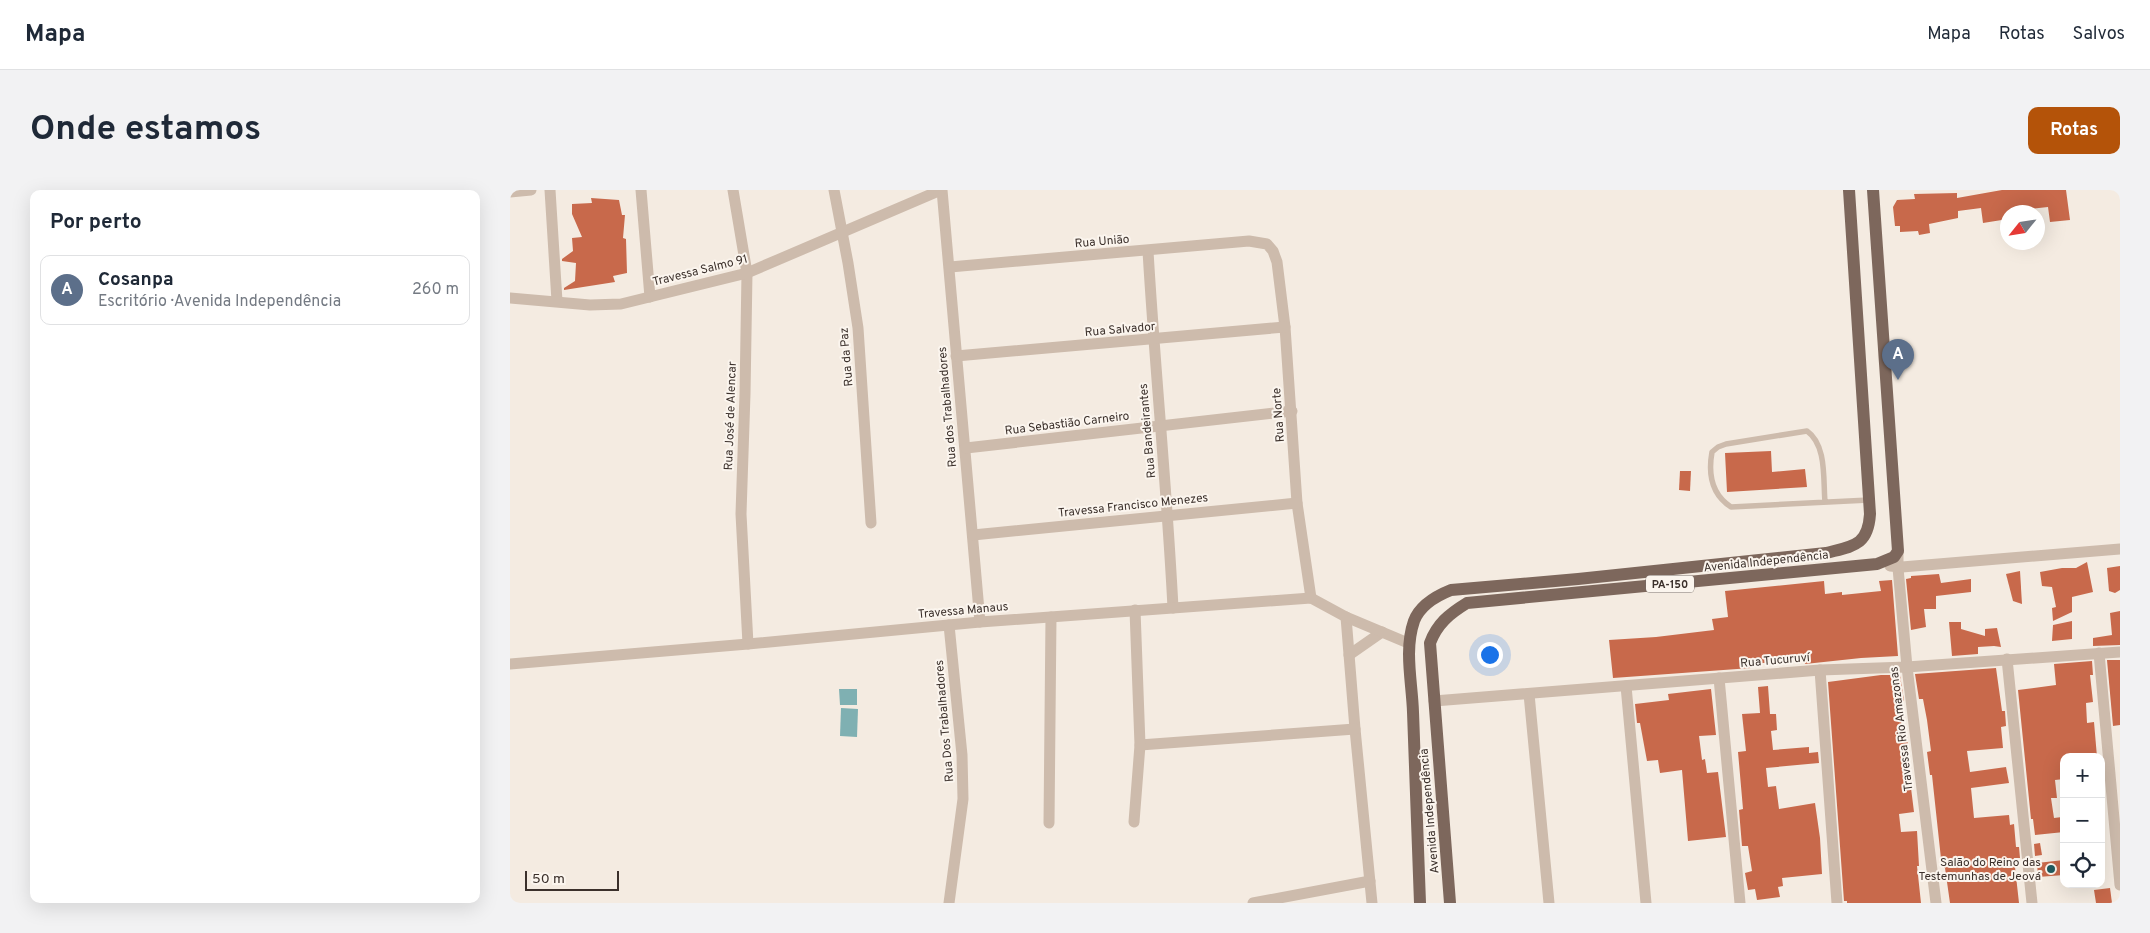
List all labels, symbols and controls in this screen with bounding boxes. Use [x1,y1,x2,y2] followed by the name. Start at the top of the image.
[25,20,85,50] text: Mapa
[1927,23,1971,46] text: Mapa
[1999,23,2045,46] text: Rotas
[2073,23,2125,46] text: Salvos
[2028,107,2120,154] button: Rotas
[30,108,261,152] text: Onde estamos
[2000,205,2045,250] north arrow
[50,209,142,236] text: Por perto
[1074,232,1130,252] street label: Rua União
[651,251,749,291] street label: Travessa Salmo 91
[98,268,174,292] text: Cosanpa
[61,280,73,300] text: A
[412,280,459,300] text: 260 m
[98,292,341,312] text: Escritório · Avenida Independência
[1084,319,1156,341] street label: Rua Salvador
[836,327,858,387] street label: Rua da Paz
[1882,339,1914,380] pin: A
[935,346,961,468] street label: Rua dos Trabalhadores
[721,361,741,471] street label: Rua José de Alencar
[1136,383,1160,479] street label: Rua Bandeirantes
[1269,387,1289,443] street label: Rua Norte
[1004,408,1131,440] street label: Rua Sebastião Carneiro
[1057,490,1209,522] street label: Travessa Francisco Menezes
[1703,547,1829,577] street label: Avenida Independência
[1646,576,1694,592] road number: PA-150
[917,599,1009,623] street label: Travessa Manaus
[1477,642,1503,668] your location
[1740,650,1812,672] street label: Rua Tucuruví
[932,659,958,783] street label: Rua Dos Trabalhadores
[1886,666,1918,792] street label: Travessa Rio Amazonas
[1417,748,1443,874] street label: Avenida Independência
[2060,753,2105,888] map controls
[2060,753,2105,798] button: +
[2060,798,2105,843] button: −
[2060,843,2105,888] button: locate
[1919,855,2041,885] place label: Salão do Reino das Testemunhas de Jeová
[2045,863,2057,875] marker: Salão do Reino das Testemunhas de Jeová
[525,868,619,891] scale bar
[532,871,565,888] text: 50 m

